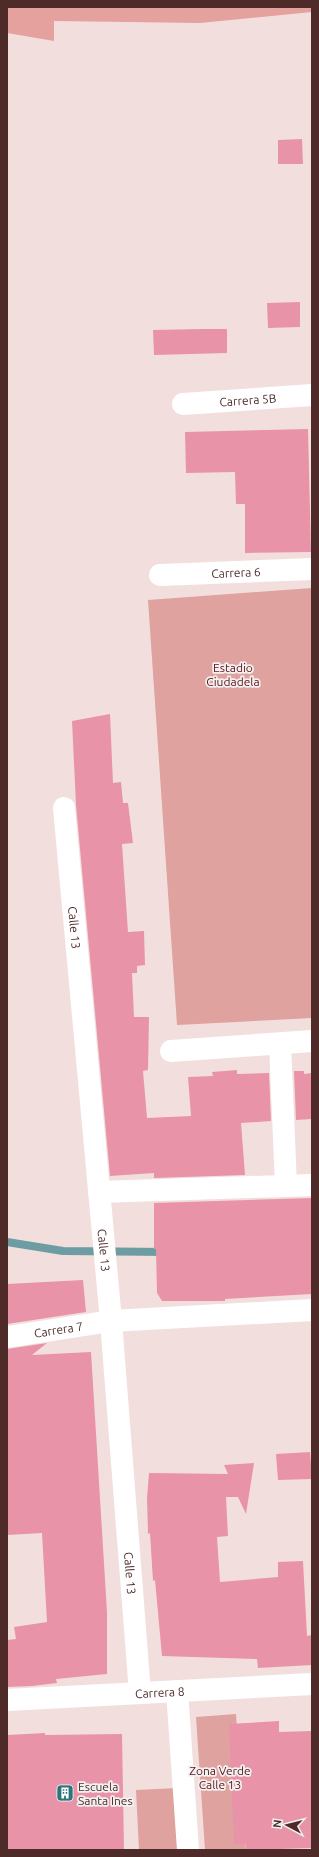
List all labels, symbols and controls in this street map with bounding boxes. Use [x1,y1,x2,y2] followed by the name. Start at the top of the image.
[219,391,277,408] street label: Carrera 5B
[211,565,261,579] street label: Carrera 6
[206,661,260,688] park label: Estadio Ciudadela
[67,906,83,949] street label: Calle 13
[96,1228,113,1272] street label: Calle 13
[33,1319,84,1339] street label: Carrera 7
[123,1551,139,1595] street label: Calle 13
[135,1684,185,1700] street label: Carrera 8
[189,1764,251,1791] park label: Zona Verde Calle 13
[78,1780,133,1807] place label: Escuela Santa Ines
[55,1783,75,1803] building icon: Escuela Santa Ines
[267,1805,307,1845] north arrow
[271,1819,284,1829] text: N

